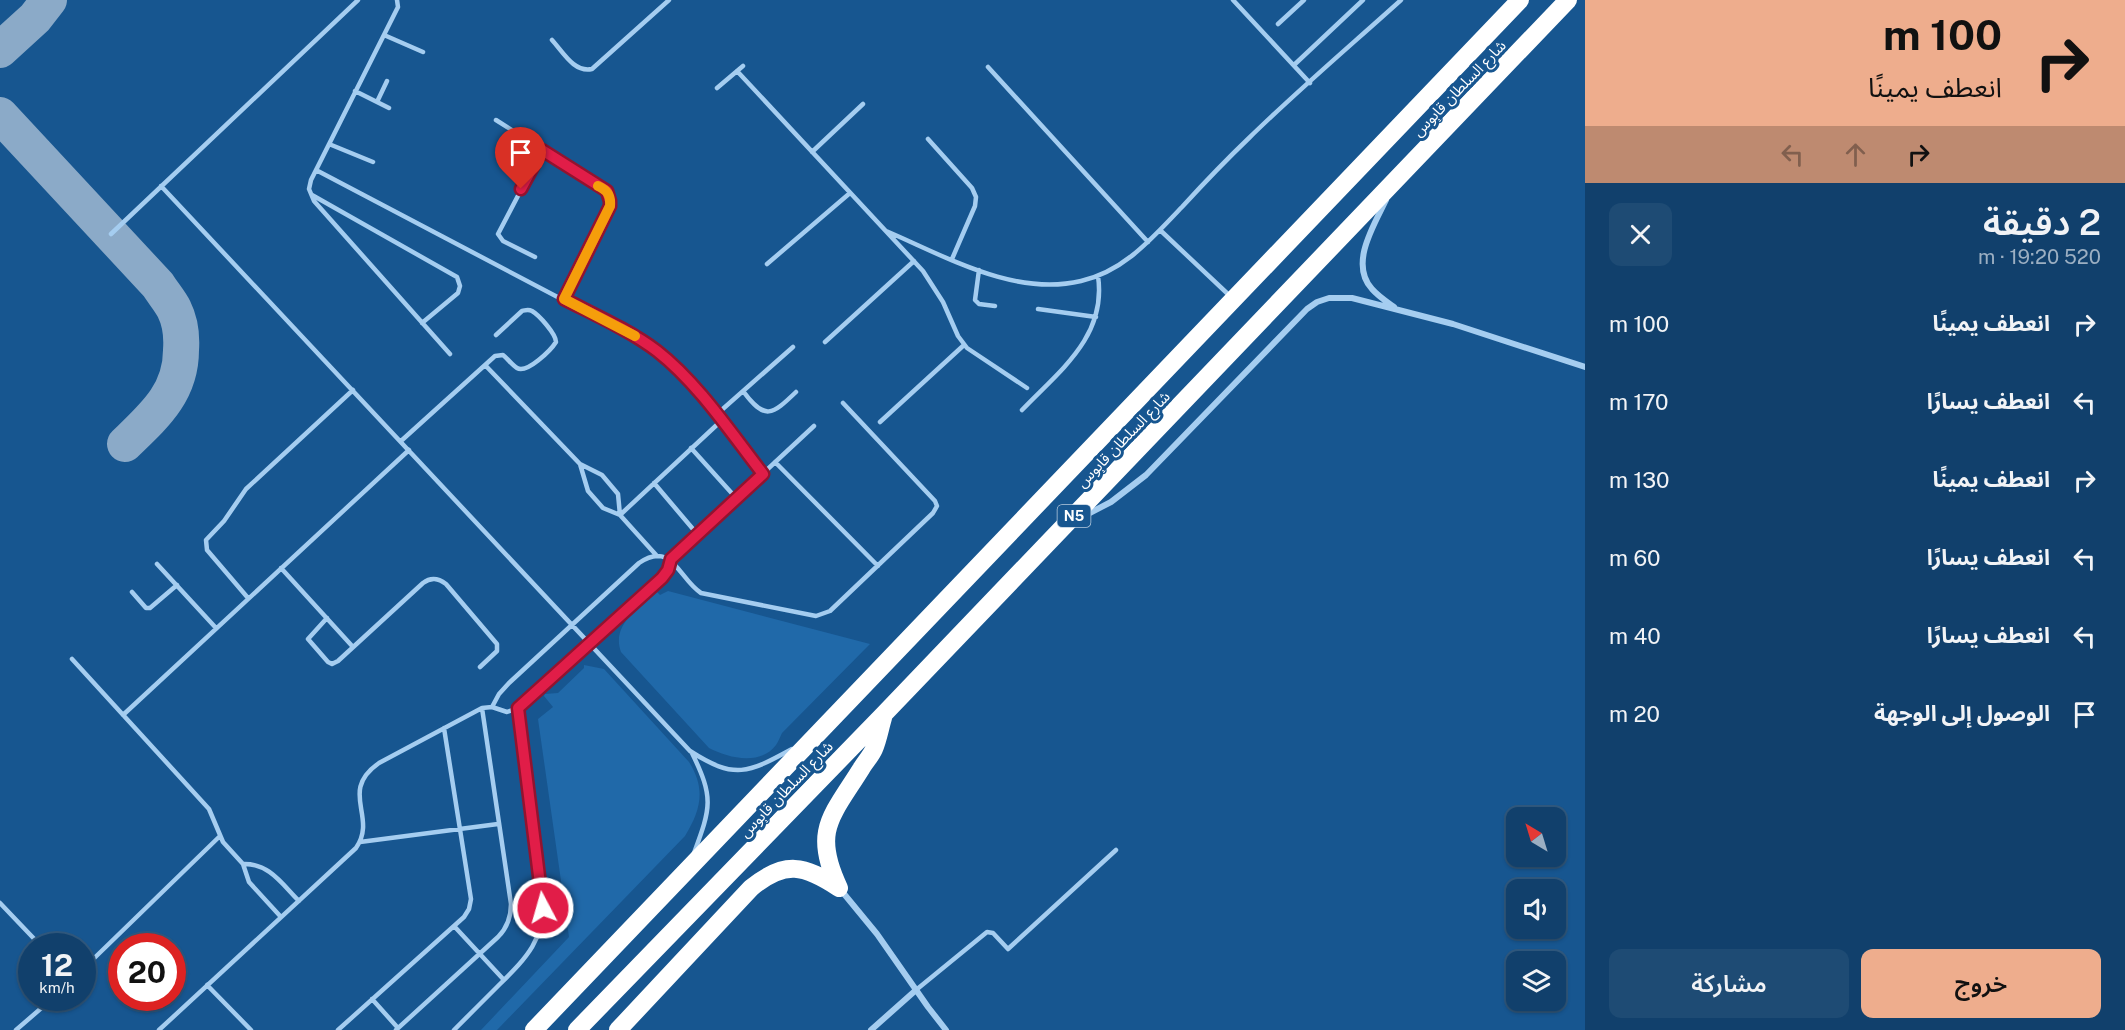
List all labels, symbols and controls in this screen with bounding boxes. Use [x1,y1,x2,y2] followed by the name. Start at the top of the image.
[1883,10,2002,59] text: 100 m
[2023,24,2101,102] icon: right
[1409,36,1512,142] street label: شارع السلطان قابوس
[1868,71,2002,103] text: انعطف يمينًا
[495,127,546,189] pin
[504,136,537,169] icon: arrive
[1776,138,1809,171] icon: left
[1839,138,1872,171] icon: ahead
[1902,138,1935,171] icon: right
[1983,201,2101,243] text: 2 دقيقة
[1609,203,1672,266] button: close
[1978,245,2101,269] text: 520 m · 19:20
[2068,308,2101,341] icon: right
[1933,310,2050,336] text: انعطف يمينًا
[1609,311,1669,337] text: 100 m
[2068,386,2101,419] icon: left
[1073,387,1176,493] street label: شارع السلطان قابوس
[1927,388,2050,414] text: انعطف يسارًا
[1609,389,1669,415] text: 170 m
[2068,464,2101,497] icon: right
[1933,466,2050,492] text: انعطف يمينًا
[1609,467,1670,493] text: 130 m
[1058,505,1090,527] road number: N5
[2068,542,2101,575] icon: left
[1927,544,2050,570] text: انعطف يسارًا
[1609,545,1660,571] text: 60 m
[2068,620,2101,653] icon: left
[1927,622,2050,648] text: انعطف يسارًا
[1609,623,1661,649] text: 40 m
[2068,698,2101,731] icon: arrive
[1874,700,2050,726] text: الوصول إلى الوجهة
[1609,701,1660,727] text: 20 m
[736,737,839,843] street label: شارع السلطان قابوس
[1506,807,1566,867] north arrow
[1506,807,1566,1011] map controls
[511,876,575,940] position arrow
[1506,879,1566,939] button: sound
[108,933,186,1011] speed limit sign: 20
[41,947,73,983] text: 12
[1609,949,1849,1018] button: مشاركة
[1861,949,2101,1018] button: خروج
[1506,951,1566,1011] button: layers
[39,979,75,996] text: km/h

